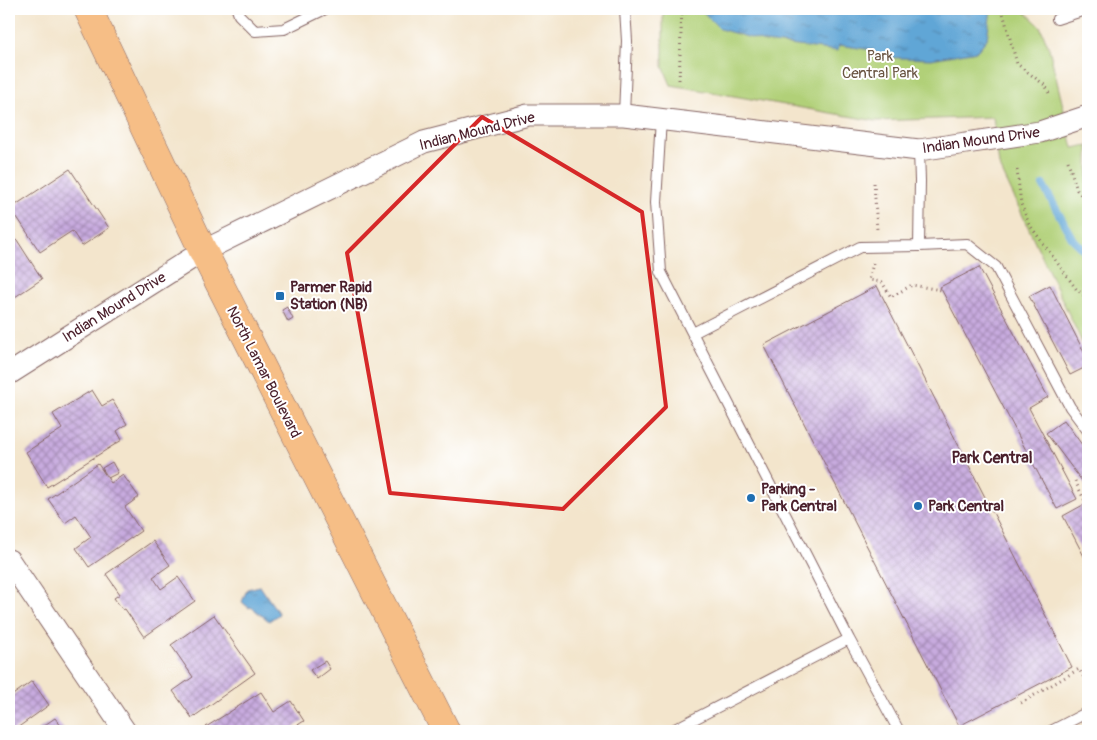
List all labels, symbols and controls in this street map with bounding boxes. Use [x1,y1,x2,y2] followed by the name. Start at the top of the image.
[842,47,919,83] park label: Park Central Park
[417,108,538,155] street label: Indian Mound Drive
[921,123,1042,158] street label: Indian Mound Drive
[59,268,170,347] street label: Indian Mound Drive
[290,278,372,314] place label: Parmer Rapid Station (NB)
[274,290,286,302] marker: Parmer Rapid Station (NB)
[222,303,305,441] street label: North Lamar Boulevard
[951,448,1033,468] district label: Park Central
[761,480,837,516] place label: Parking - Park Central
[745,492,757,504] marker: Parking - Park Central
[928,497,1004,516] place label: Park Central
[912,500,924,512] marker: Park Central

